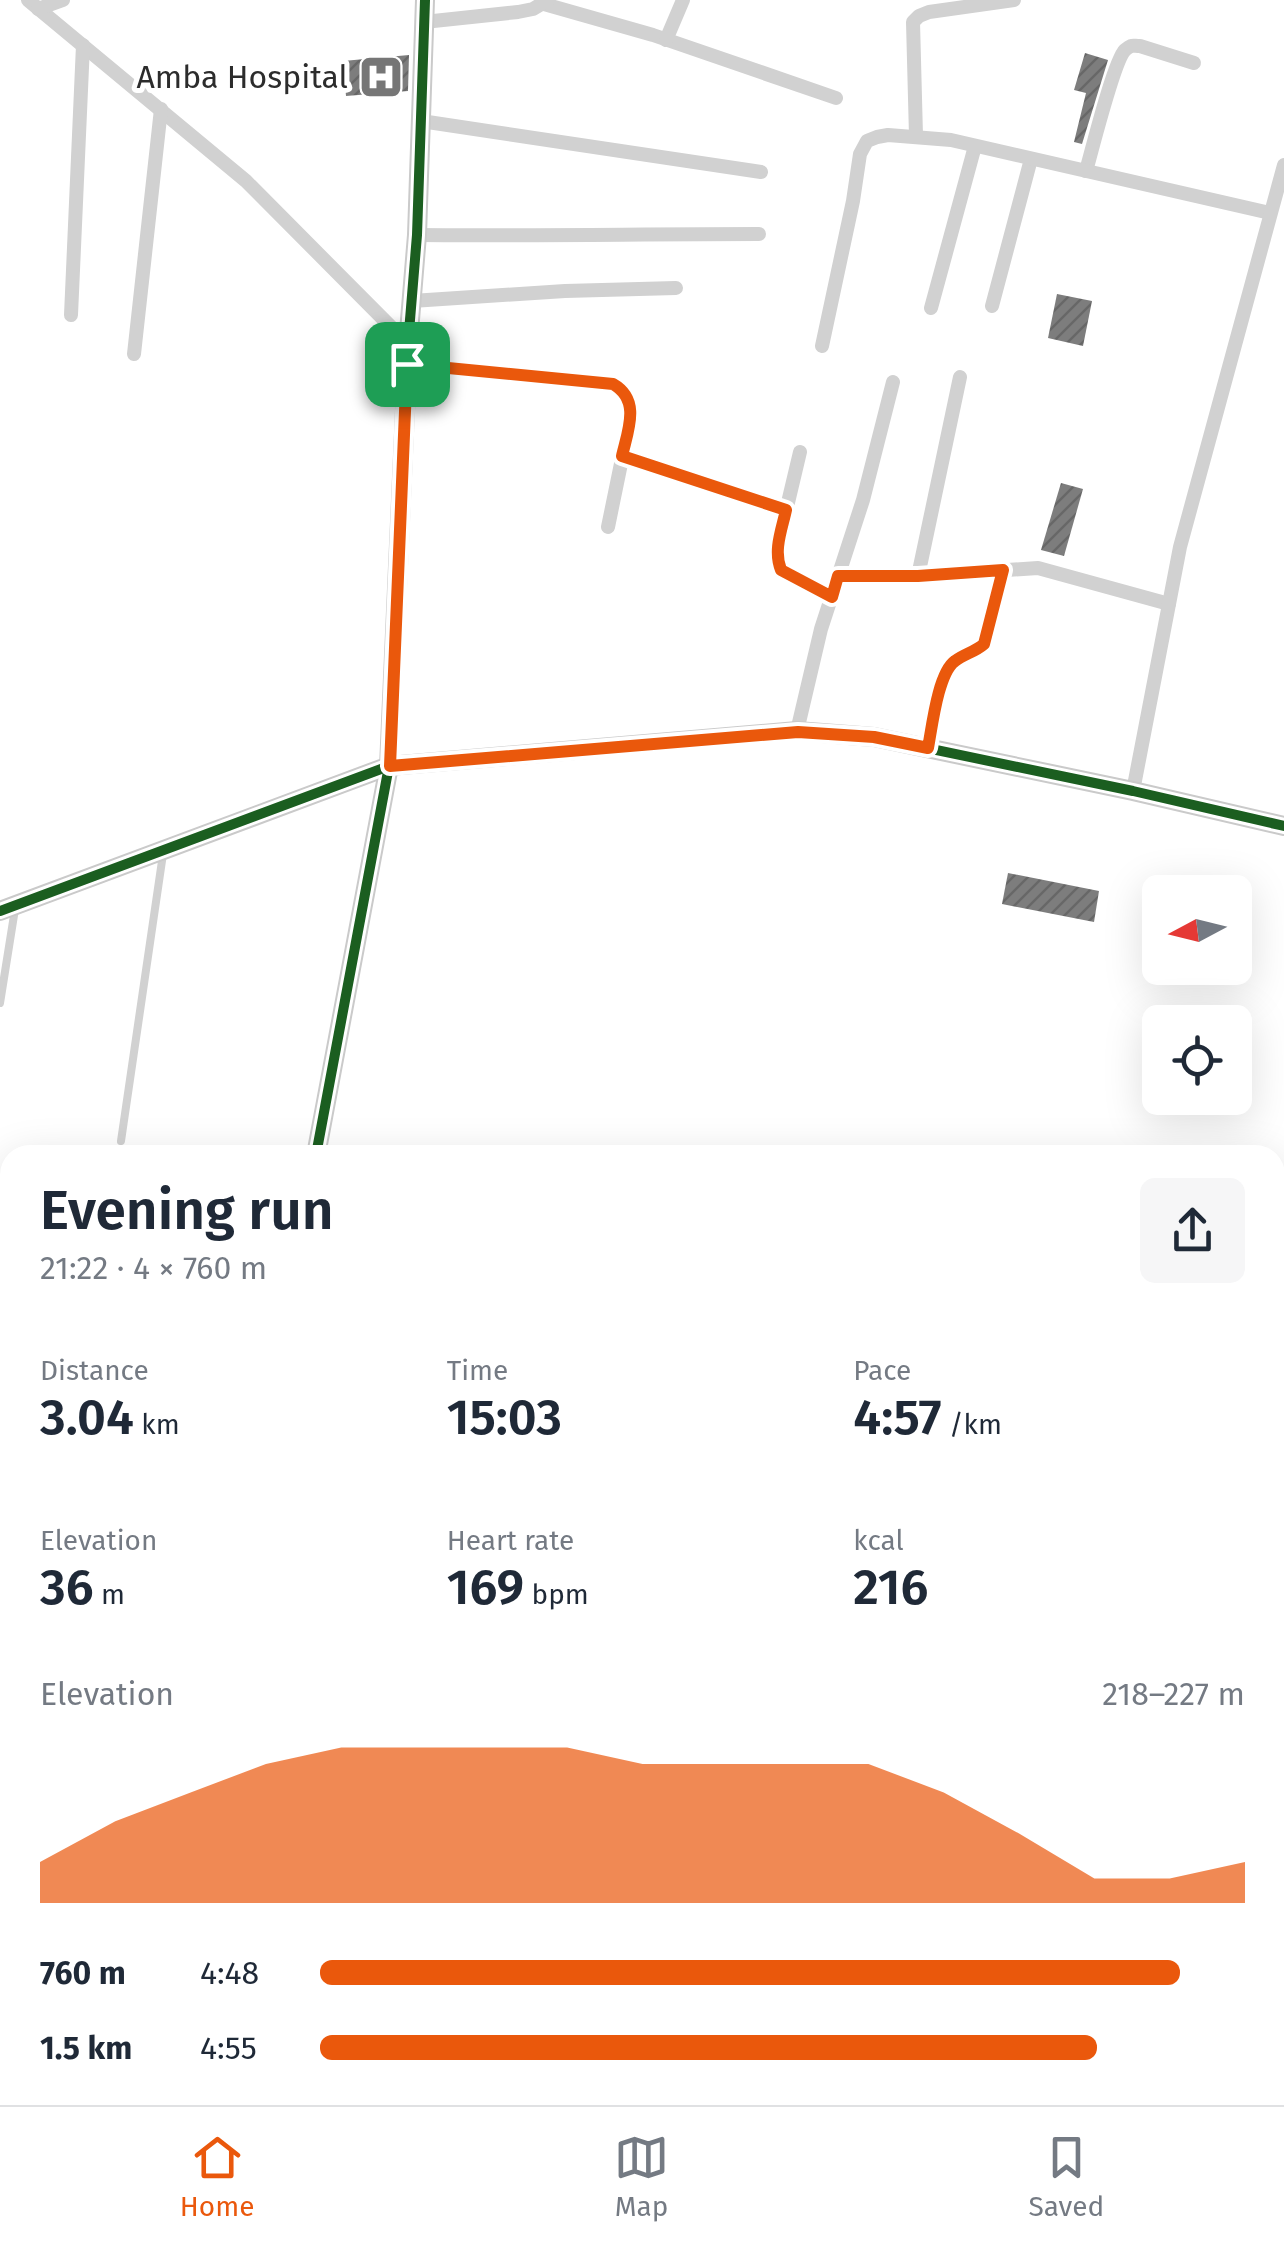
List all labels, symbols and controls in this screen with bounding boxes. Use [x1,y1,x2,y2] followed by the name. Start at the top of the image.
[358,54,404,100] hospital icon: Amba Hospital
[136,58,348,96] place label: Amba Hospital
[365,322,450,407] pin
[380,337,435,392] icon: arrive
[1142,875,1252,985] north arrow
[1142,875,1252,1115] map controls
[1142,1005,1252,1115] button: locate
[40,1178,334,1244] text: Evening run
[1140,1178,1245,1283] button: share
[40,1249,267,1287] text: 21:22 · 4 × 760 m
[40,1354,149,1387] text: Distance
[447,1354,508,1387] text: Time
[853,1354,911,1387] text: Pace
[40,1387,134,1447] text: 3.04
[447,1387,562,1447] text: 15:03
[853,1387,942,1447] text: 4:57
[134,1408,180,1441] text: km
[942,1408,1002,1441] text: /km
[40,1524,157,1557] text: Elevation
[447,1524,574,1557] text: Heart rate
[853,1524,904,1557] text: kcal
[40,1557,94,1617] text: 36
[447,1557,524,1617] text: 169
[853,1557,928,1617] text: 216
[94,1578,125,1611] text: m
[524,1578,589,1611] text: bpm
[40,1675,174,1713] text: Elevation
[1102,1675,1245,1713] text: 218–227 m
[40,1954,126,1992] text: 760 m
[200,1954,259,1992] text: 4:48
[40,2029,132,2067] text: 1.5 km
[200,2029,257,2067] text: 4:55
[180,2130,254,2223] tab: Home
[614,2130,669,2223] tab: Map
[1028,2130,1104,2223] tab: Saved

